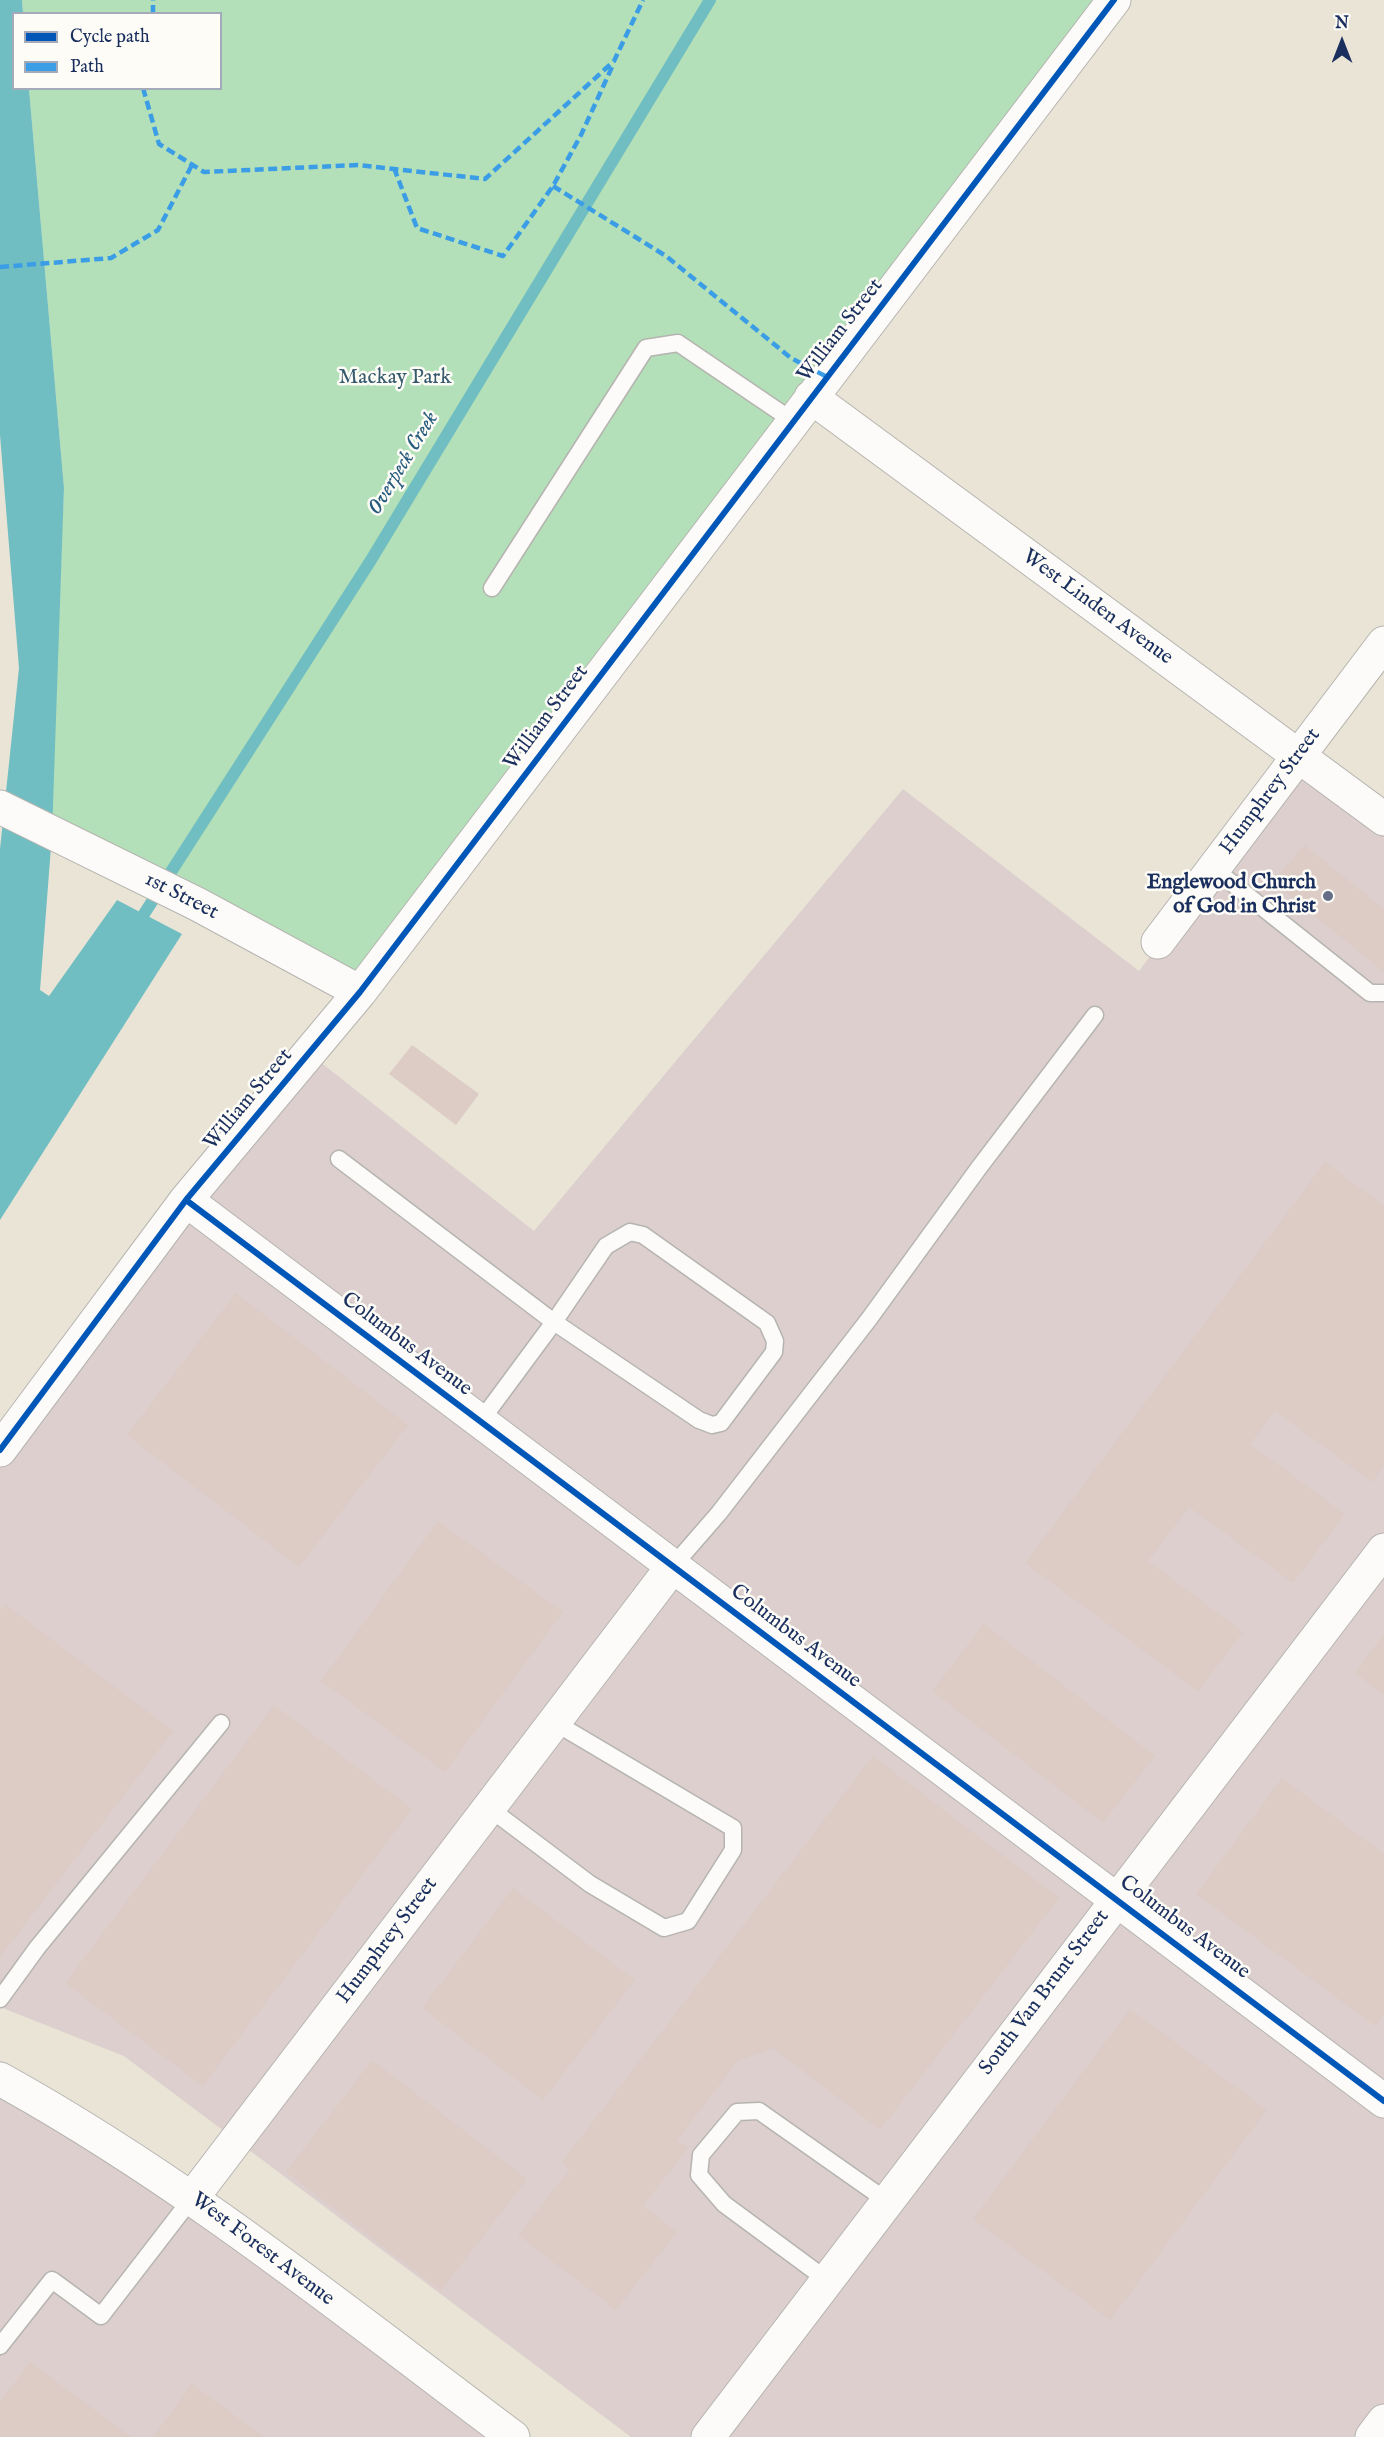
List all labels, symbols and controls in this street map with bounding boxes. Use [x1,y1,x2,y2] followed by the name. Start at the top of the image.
[12,12,222,90] legend
[1312,12,1372,72] north arrow
[1335,14,1349,34] text: N
[70,26,150,49] text: Cycle path
[70,56,104,79] text: Path
[793,274,889,388] street label: William Street
[339,366,451,392] park label: Mackay Park
[363,407,445,521] water label: Overpeck Creek
[1017,545,1177,671] street label: West Linden Avenue
[499,661,595,775] street label: William Street
[1215,724,1327,860] street label: Humphrey Street
[140,868,222,926] street label: 1st Street
[1147,871,1316,921] place label: Englewood Church of God in Christ
[1321,889,1335,903] marker: Englewood Church of God in Christ
[199,1044,299,1156] street label: William Street
[336,1288,476,1402] street label: Columbus Avenue
[725,1580,865,1694] street label: Columbus Avenue
[1114,1871,1254,1985] street label: Columbus Avenue
[332,1873,444,2009] street label: Humphrey Street
[975,1905,1115,2081] street label: South Van Brunt Street
[185,2188,339,2312] street label: West Forest Avenue

